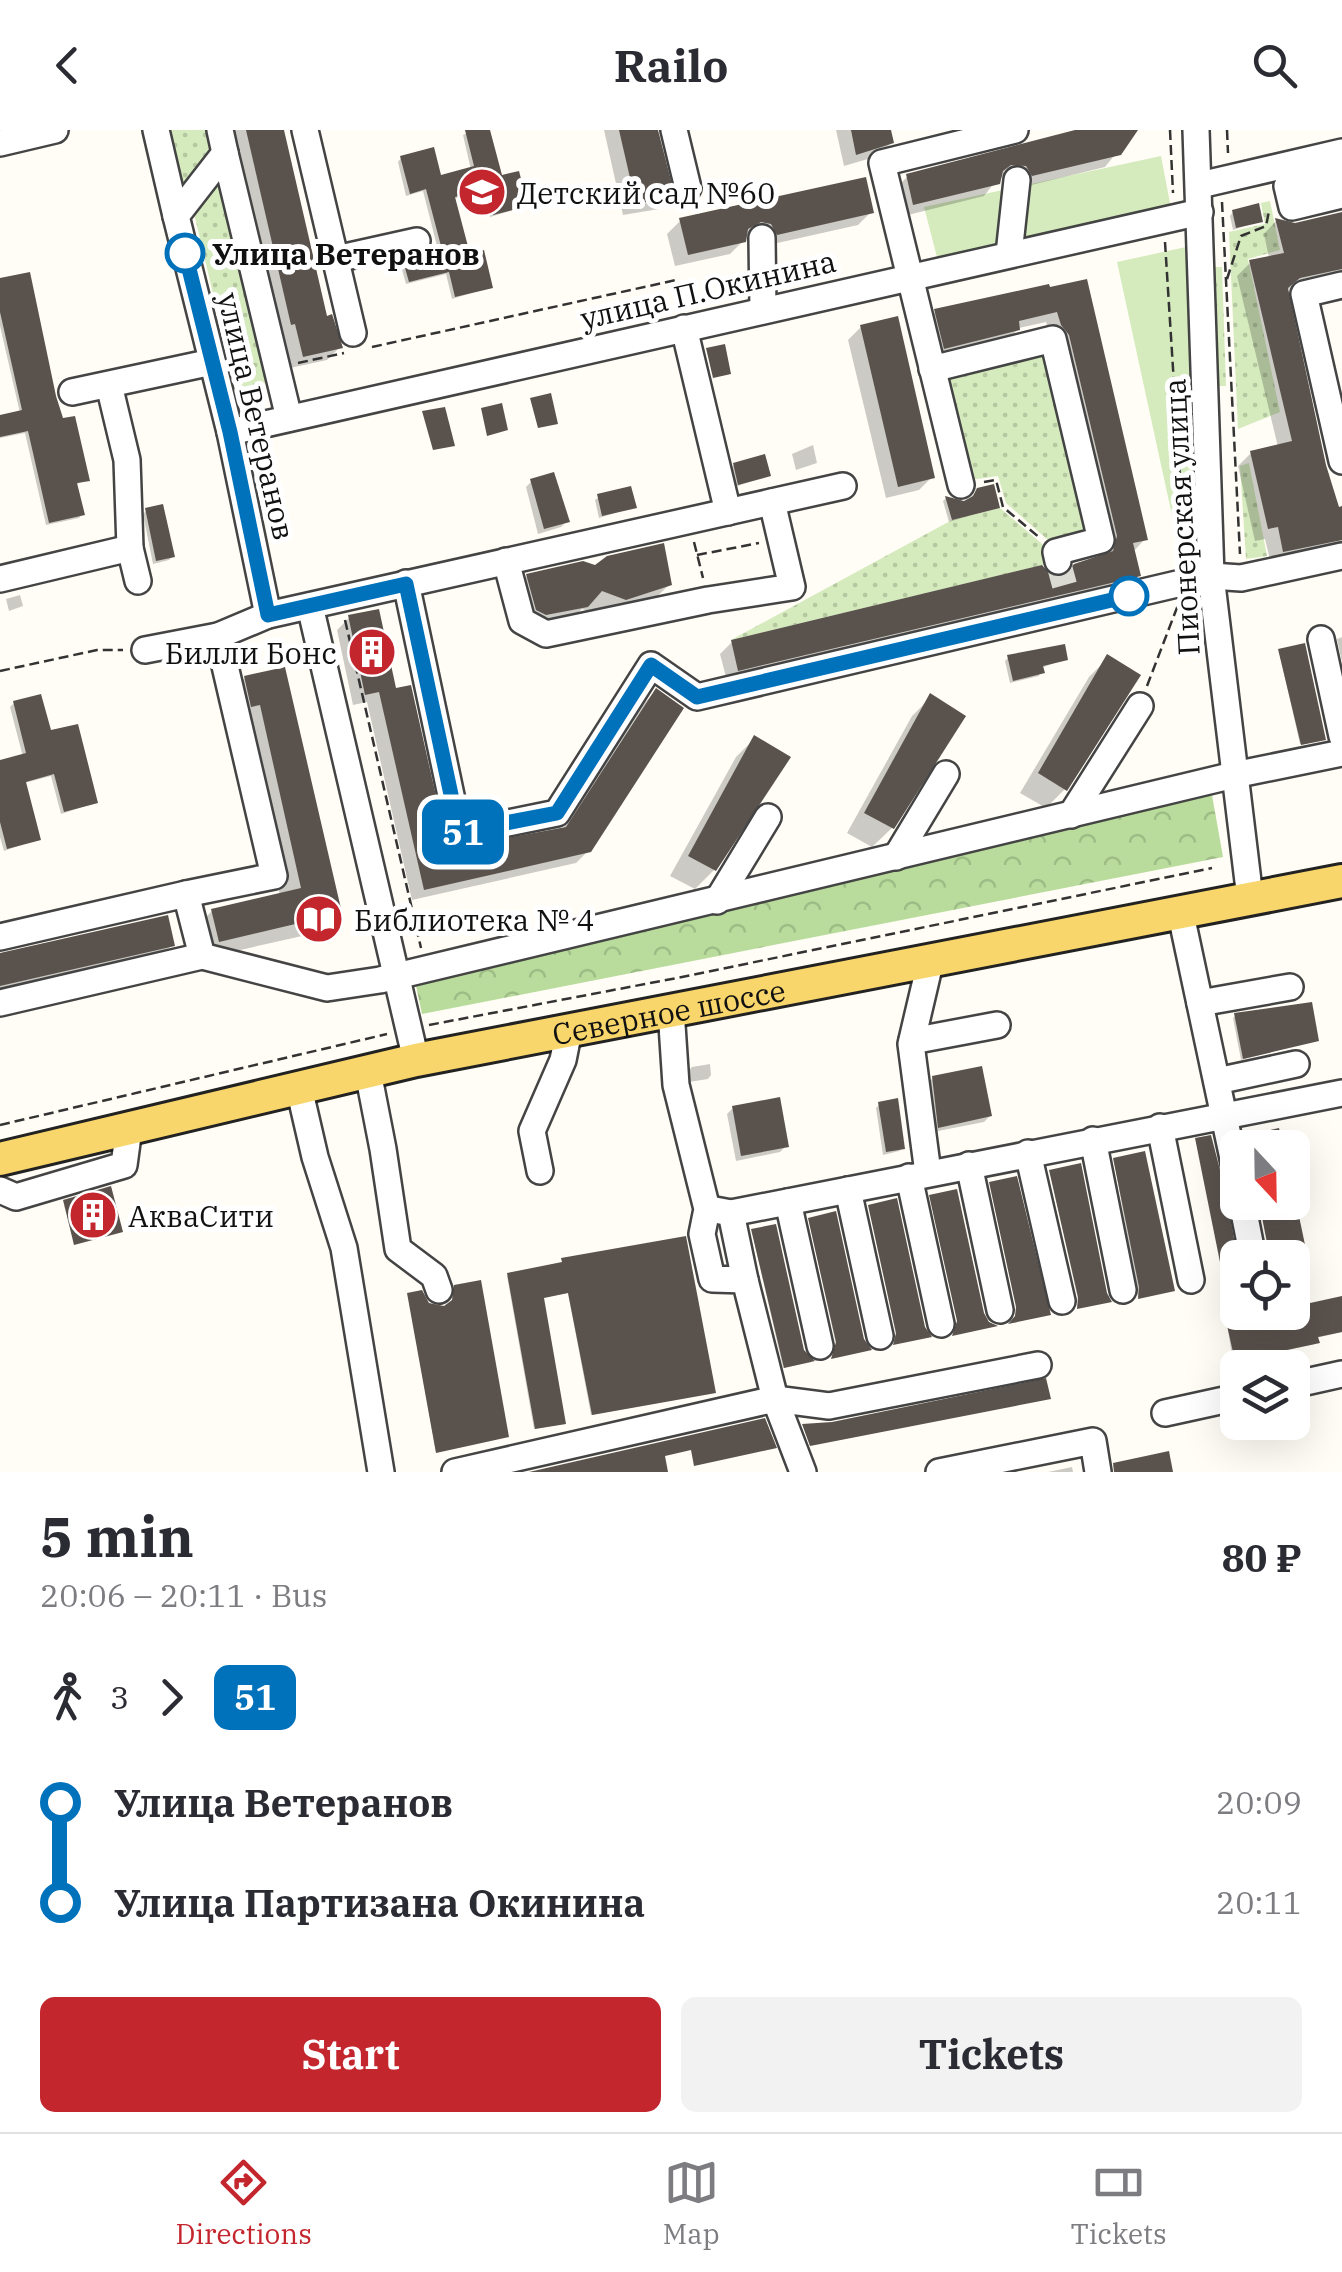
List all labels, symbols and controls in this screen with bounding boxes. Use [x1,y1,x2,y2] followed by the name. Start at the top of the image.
[614,36,728,94] text: Railo
[40,38,95,93] icon: back
[1247,38,1302,93] icon: search
[456,166,508,218] school or university icon: Детский сад №60
[517,173,775,212] place label: Детский сад №60
[166,234,204,272] marker: Улица Ветеранов
[212,234,480,273] place label: Улица Ветеранов
[576,241,840,337] street label: улица П.Окинина
[210,289,304,543] street label: улица Ветеранов
[1154,378,1208,656] street label: Пионерская улица
[1110,577,1148,615] unlabelled marker
[346,626,398,678] building icon: Билли Бонс
[165,633,337,672] place label: Билли Бонс
[418,800,508,864] line badge: 51
[442,809,484,855] text: 51
[293,893,345,945] library icon: Библиотека № 4
[354,900,595,939] place label: Библиотека № 4
[549,970,789,1053] street label: Северное шоссе
[1220,1130,1310,1220] north arrow
[1220,1130,1310,1440] map controls
[67,1189,119,1241] building icon: АкваСити
[128,1196,274,1235] place label: АкваСити
[1220,1240,1310,1330] button: locate
[1220,1350,1310,1440] button: layers
[40,1501,194,1572] text: 5 min
[1222,1533,1302,1582] text: 80 ₽
[40,1574,327,1616] text: 20:06 – 20:11 · Bus
[40,1670,95,1725] icon: walk
[144,1670,199,1725] icon: forward
[234,1674,276,1720] text: 51
[110,1676,129,1718] text: 3
[114,1778,453,1827] text: Улица Ветеранов
[1216,1781,1302,1823] text: 20:09
[114,1878,645,1927] text: Улица Партизана Окинина
[1216,1881,1302,1923] text: 20:11
[40,1997,661,2112] button: Start
[681,1997,1302,2112] button: Tickets
[175,2155,312,2252] tab: Directions
[663,2155,720,2252] tab: Map
[1071,2155,1167,2252] tab: Tickets

